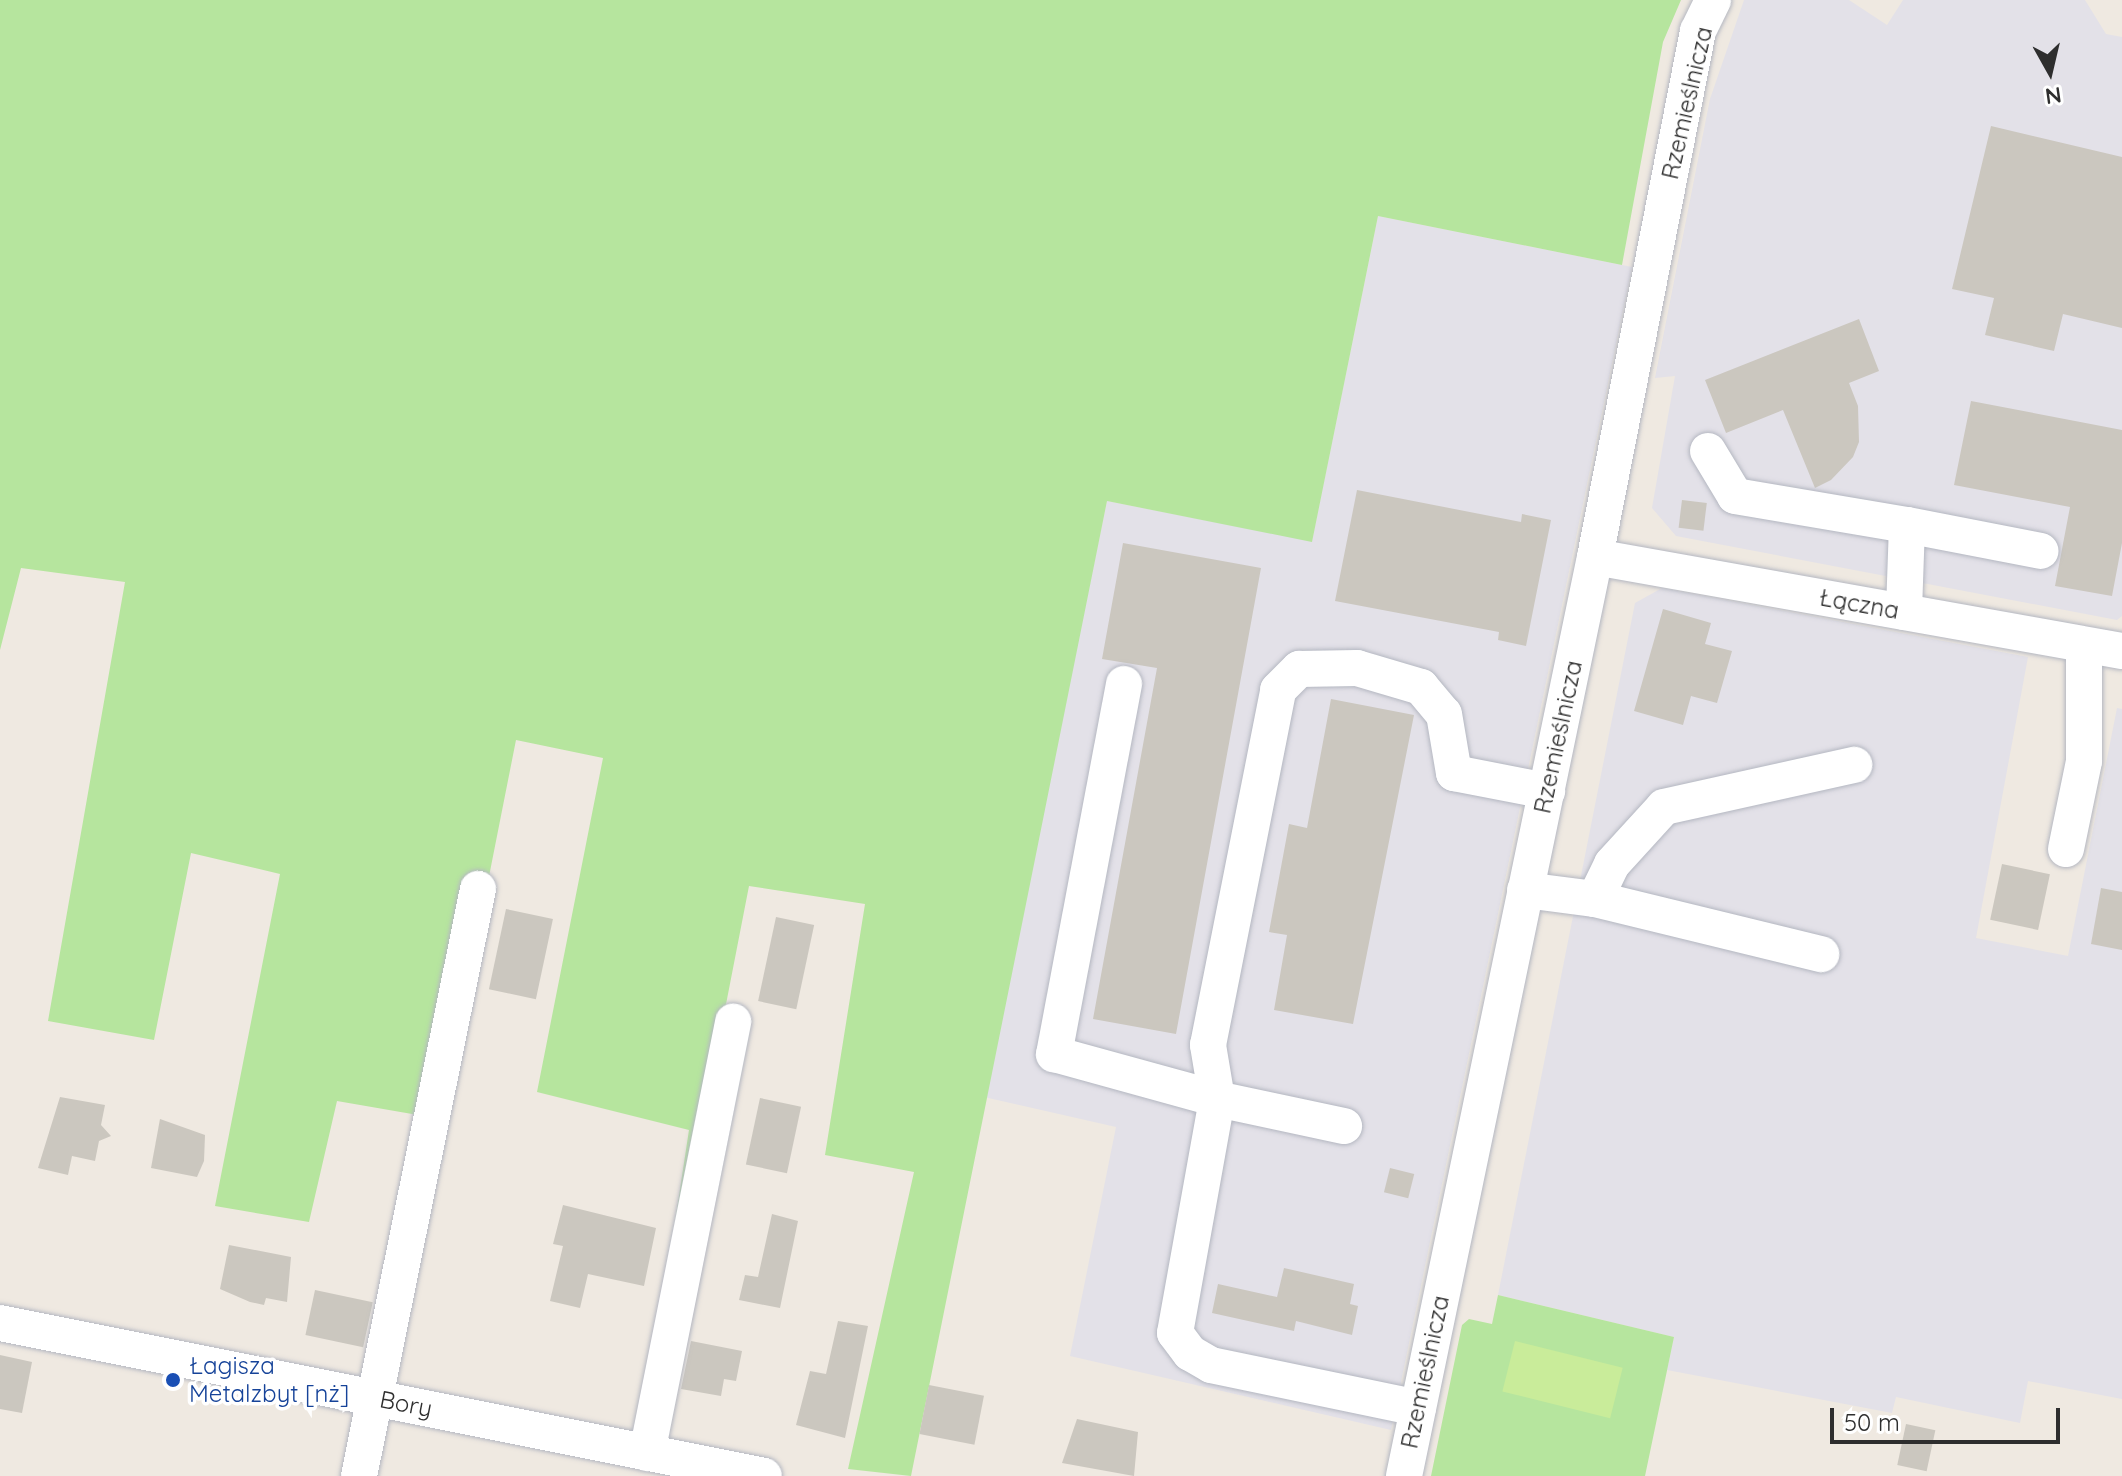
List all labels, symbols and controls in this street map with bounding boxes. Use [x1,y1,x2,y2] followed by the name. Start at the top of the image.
[1655,24,1719,182] street label: Rzemieślnicza
[2010,32,2090,112] north arrow
[2043,81,2063,111] text: N
[1817,583,1901,625] street label: Łączna
[1528,658,1588,816] street label: Rzemieślnicza
[1395,1293,1455,1451] street label: Rzemieślnicza
[189,1352,349,1408] place label: Łagisza Metalzbyt [nż]
[164,1371,182,1389] marker: Łagisza Metalzbyt [nż]
[377,1385,435,1423] street label: Bory
[1834,1392,2064,1442] scale bar
[1844,1407,1900,1437] text: 50 m

